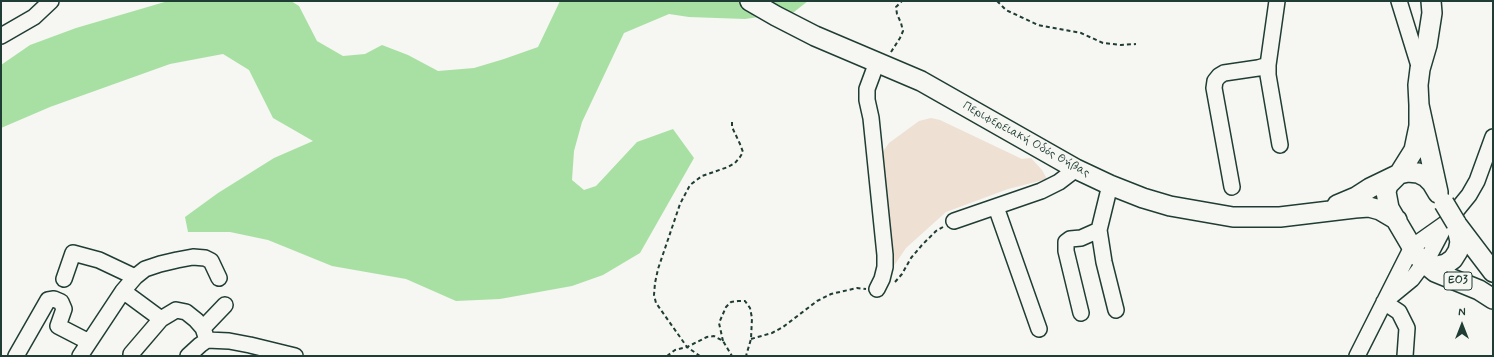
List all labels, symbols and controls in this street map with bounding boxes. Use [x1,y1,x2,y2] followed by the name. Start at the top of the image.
[960,99,1092,181] street label: Περιφερειακή Οδός Θήβας
[1444,272,1472,290] road number: ΕΟ3
[1442,305,1482,345] north arrow
[1458,306,1466,320] text: N

